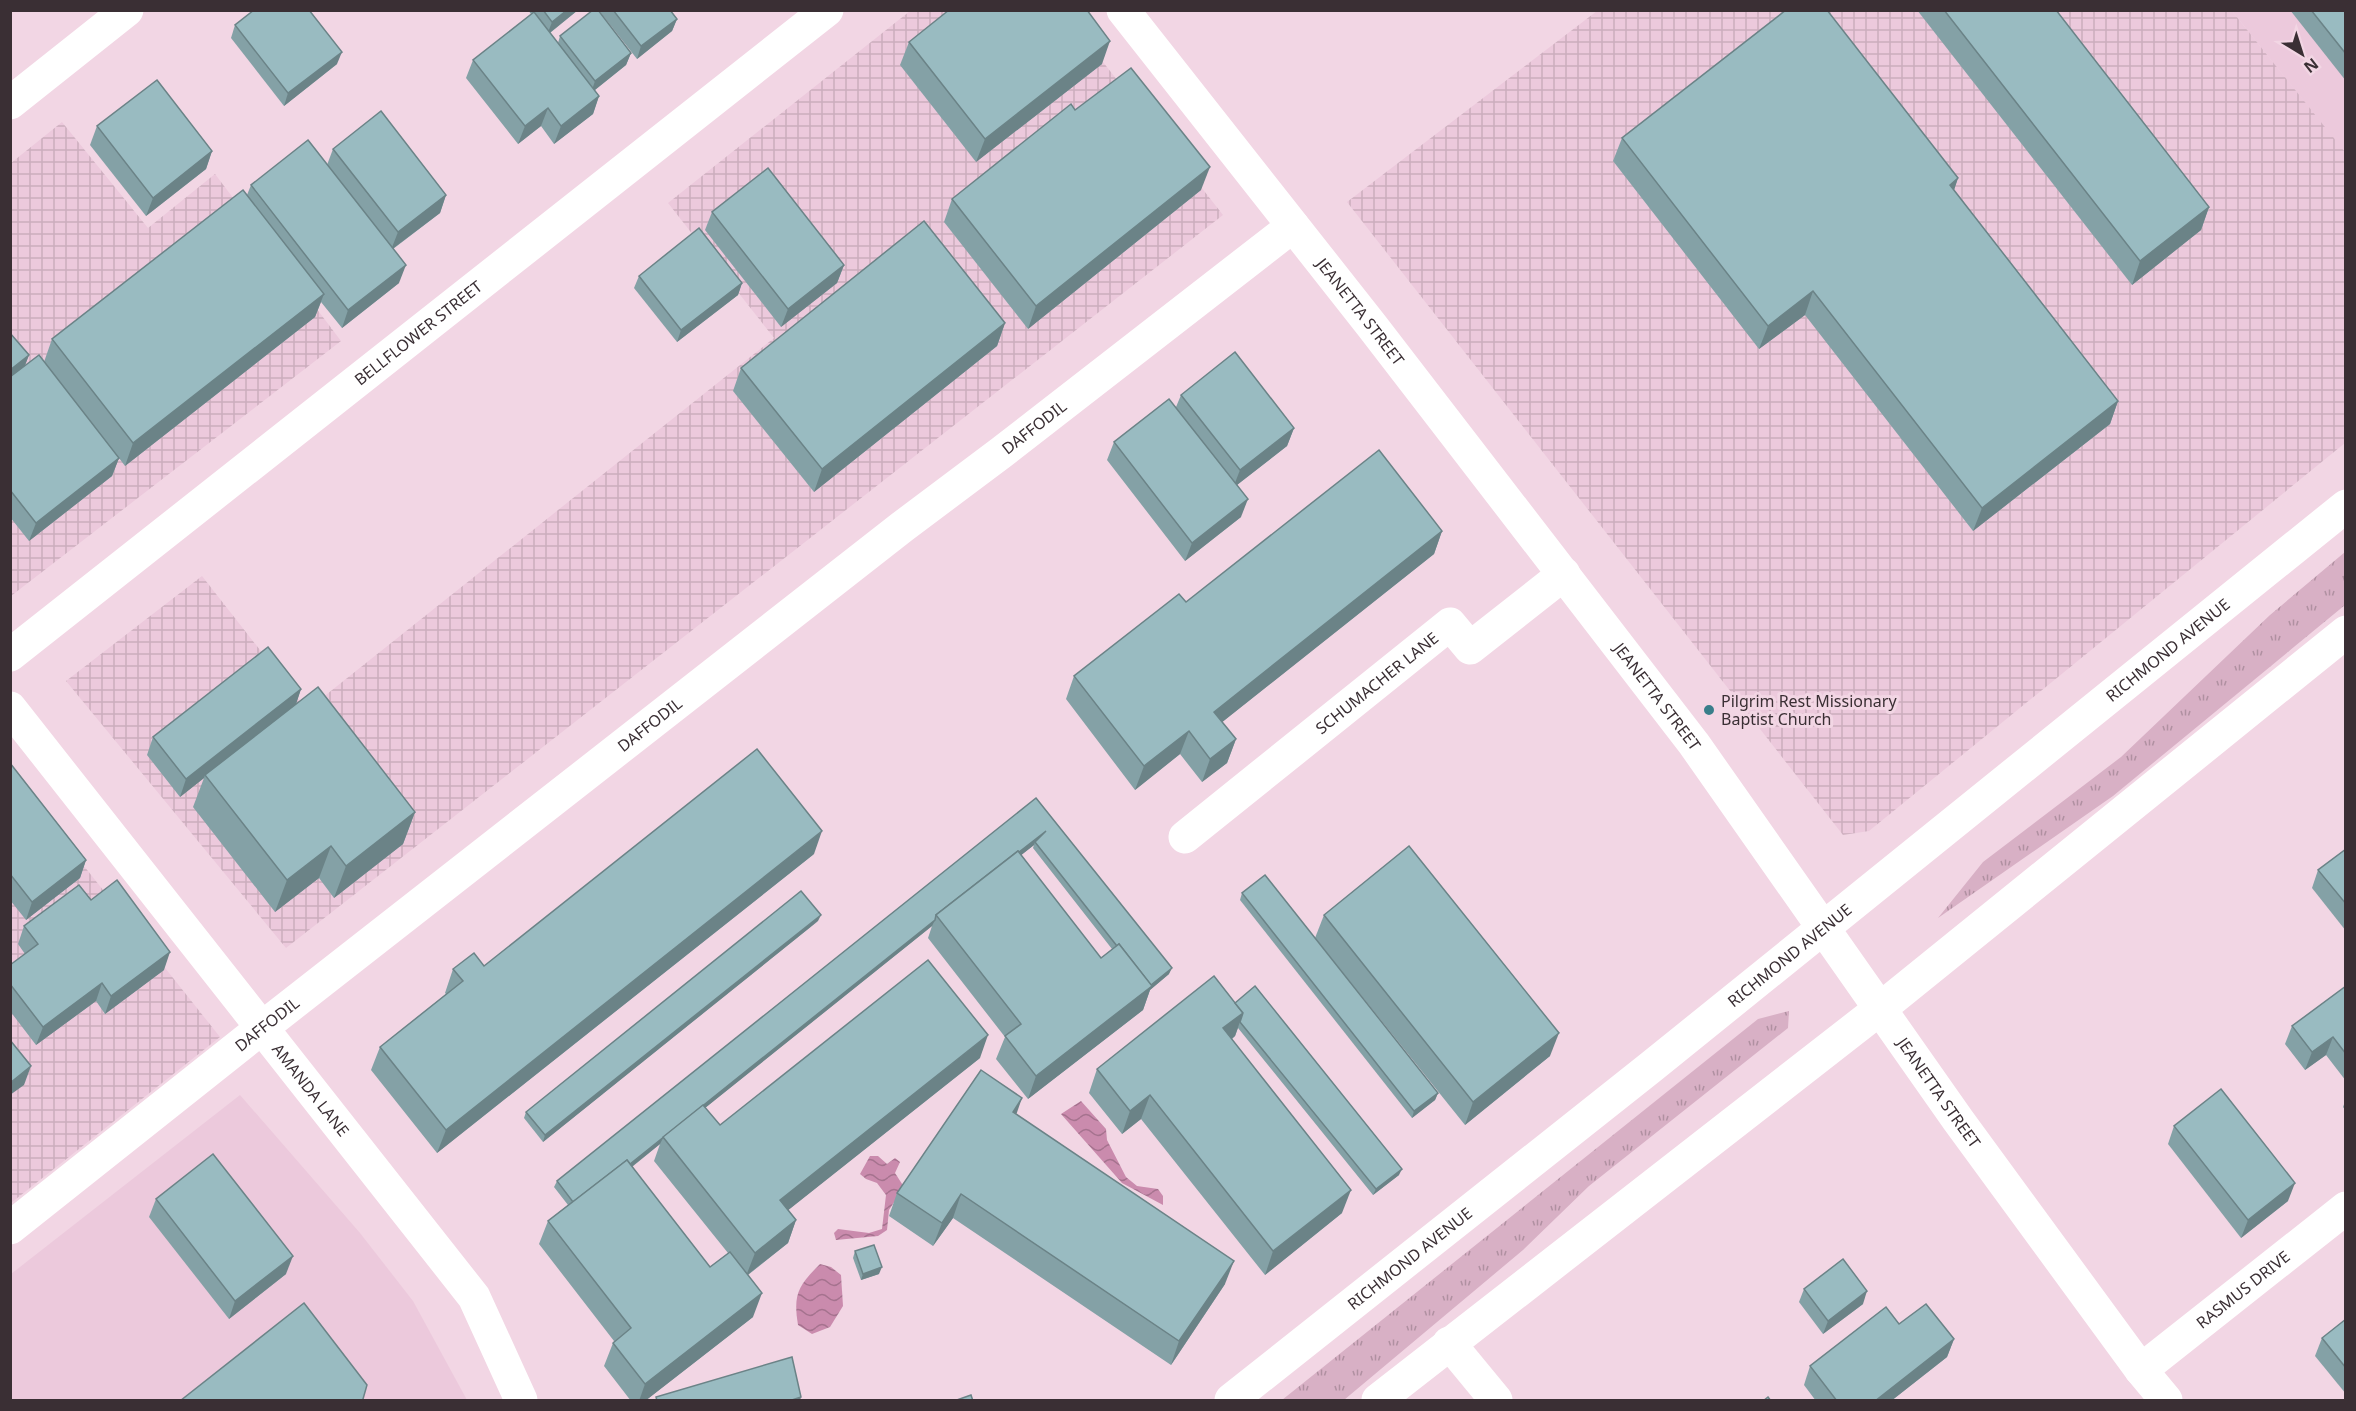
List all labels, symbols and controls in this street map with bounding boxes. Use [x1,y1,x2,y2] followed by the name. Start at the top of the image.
[2272,24,2332,84] north arrow
[2299,53,2323,78] text: N
[1310,252,1409,370] street label: JEANETTA STREET
[350,275,487,390] street label: BELLFLOWER STREET
[997,395,1071,459] street label: DAFFODIL
[2101,593,2234,707] street label: RICHMOND AVENUE
[1311,627,1443,739] street label: SCHUMACHER LANE
[1608,637,1706,755] street label: JEANETTA STREET
[1721,690,1897,730] place label: Pilgrim Rest Missionary Baptist Church
[613,692,686,757] street label: DAFFODIL
[1702,703,1716,717] marker: Pilgrim Rest Missionary Baptist Church
[1723,898,1856,1012] street label: RICHMOND AVENUE
[230,992,304,1056] street label: DAFFODIL
[1891,1031,1986,1152] street label: JEANETTA STREET
[267,1039,354,1141] street label: AMANDA LANE
[1343,1202,1477,1315] street label: RICHMOND AVENUE
[2192,1245,2294,1333] street label: RASMUS DRIVE

